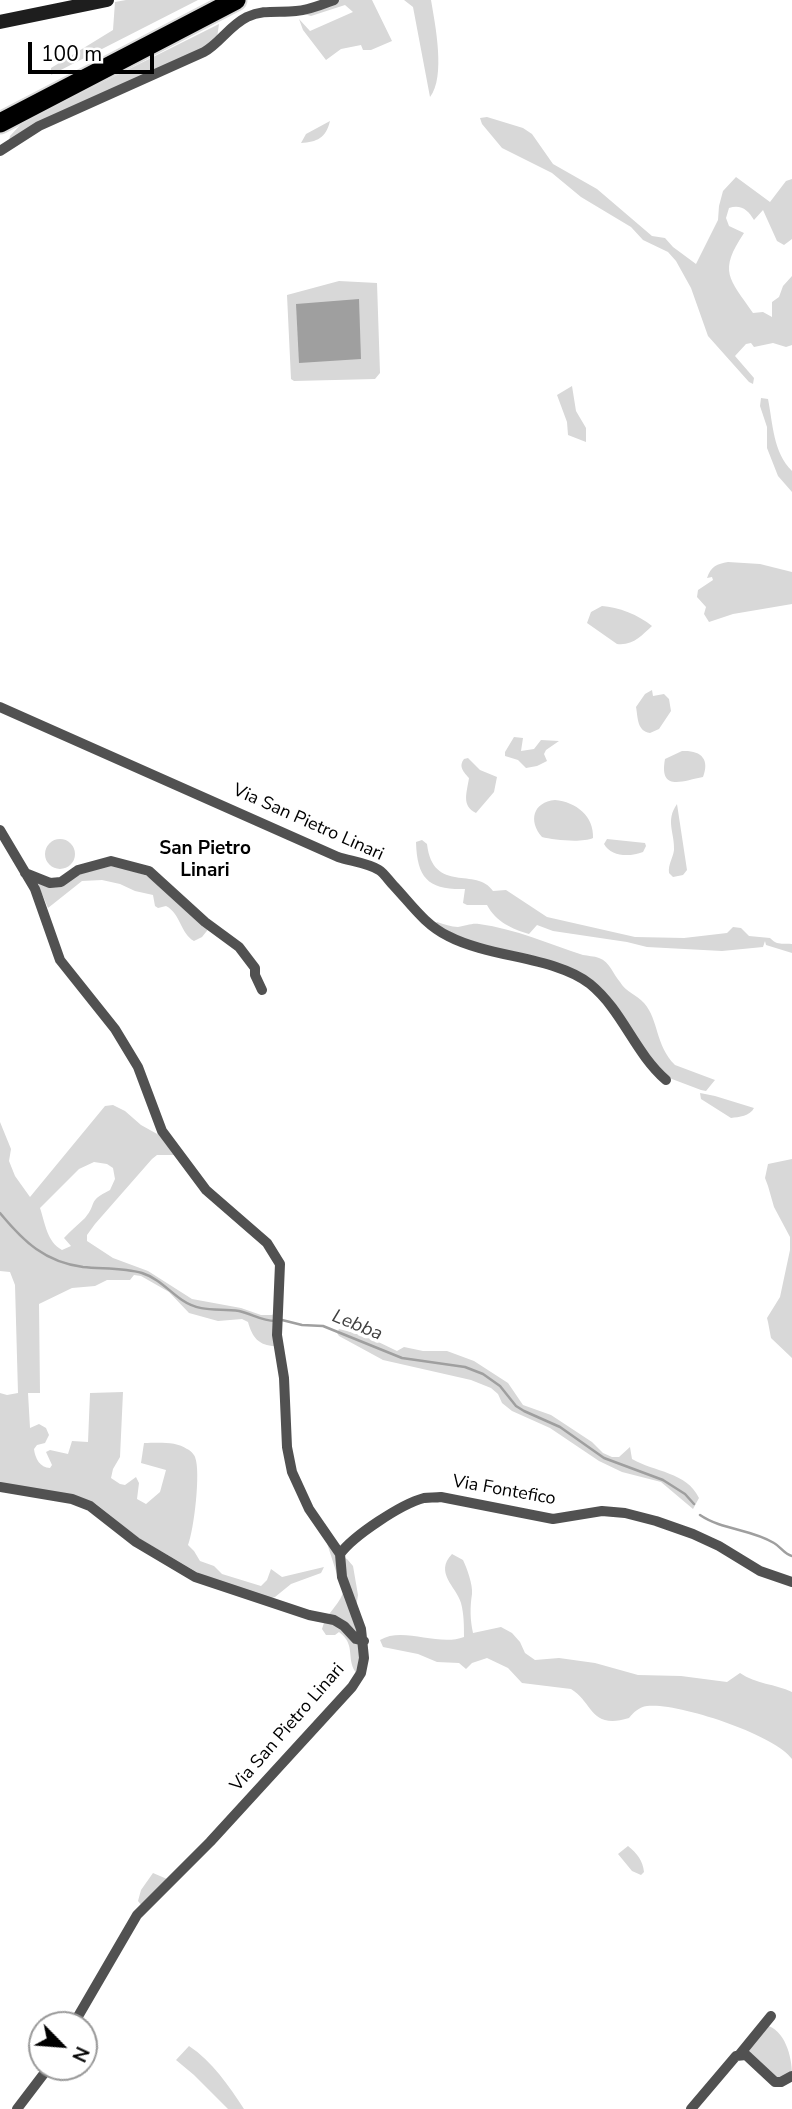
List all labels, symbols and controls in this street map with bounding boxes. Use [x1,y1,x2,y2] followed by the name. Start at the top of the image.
[32,28,158,72] scale bar
[41,40,102,68] text: 100 m
[229,780,387,866] street label: Via San Pietro Linari
[159,838,251,882] district label: San Pietro Linari
[328,1306,386,1346] water label: Lebba
[451,1471,557,1511] street label: Via Fontefico
[226,1659,350,1797] street label: Via San Pietro Linari
[28,2011,98,2081] north arrow
[65,2042,95,2066] text: N

